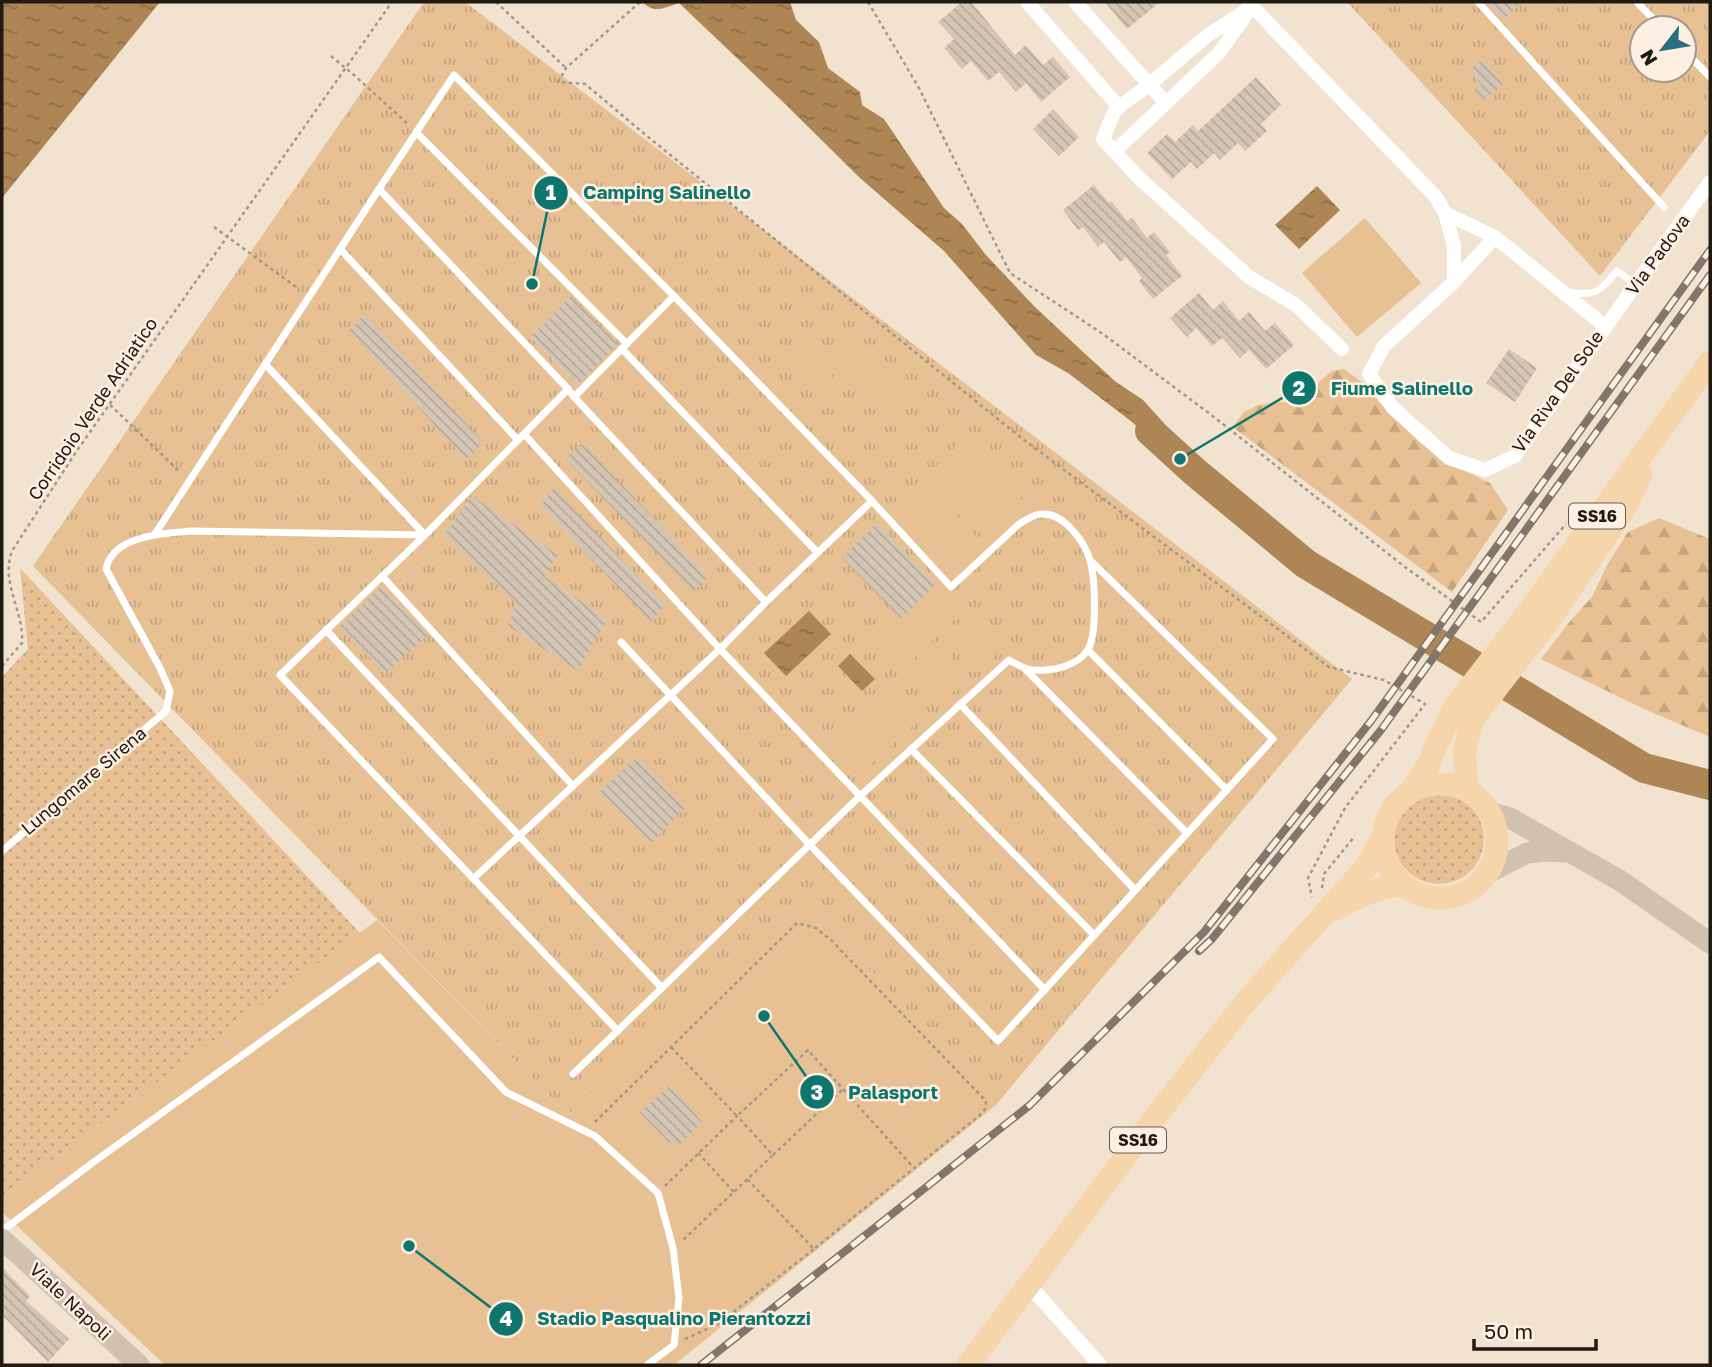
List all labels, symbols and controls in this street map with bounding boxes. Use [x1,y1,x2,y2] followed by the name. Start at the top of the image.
[1628,14,1698,84] north arrow
[1634,46,1662,70] text: N
[534,173,765,213] callout: Camping Salinello
[546,179,557,205] text: 1
[583,180,751,203] text: Camping Salinello
[1621,210,1694,299] street label: Via Padova
[23,313,162,504] street label: Corridoio Verde Adriatico
[1507,326,1608,457] street label: Via Riva Del Sole
[1282,368,1487,408] callout: Fiume Salinello
[1293,375,1306,401] text: 2
[1331,376,1473,399] text: Fiume Salinello
[1569,503,1625,528] road number: SS16
[16,722,150,839] street label: Lungomare Sirena
[799,1072,952,1112] callout: Palasport
[811,1079,823,1105] text: 3
[848,1080,938,1103] text: Palasport
[1110,1128,1166,1152] road number: SS16
[25,1258,116,1345] street label: Viale Napoli
[488,1299,825,1339] callout: Stadio Pasqualino Pierantozzi
[499,1305,513,1331] text: 4
[537,1306,811,1329] text: Stadio Pasqualino Pierantozzi
[1474,1308,1596,1352] scale bar
[1484,1318,1533,1344] text: 50 m

